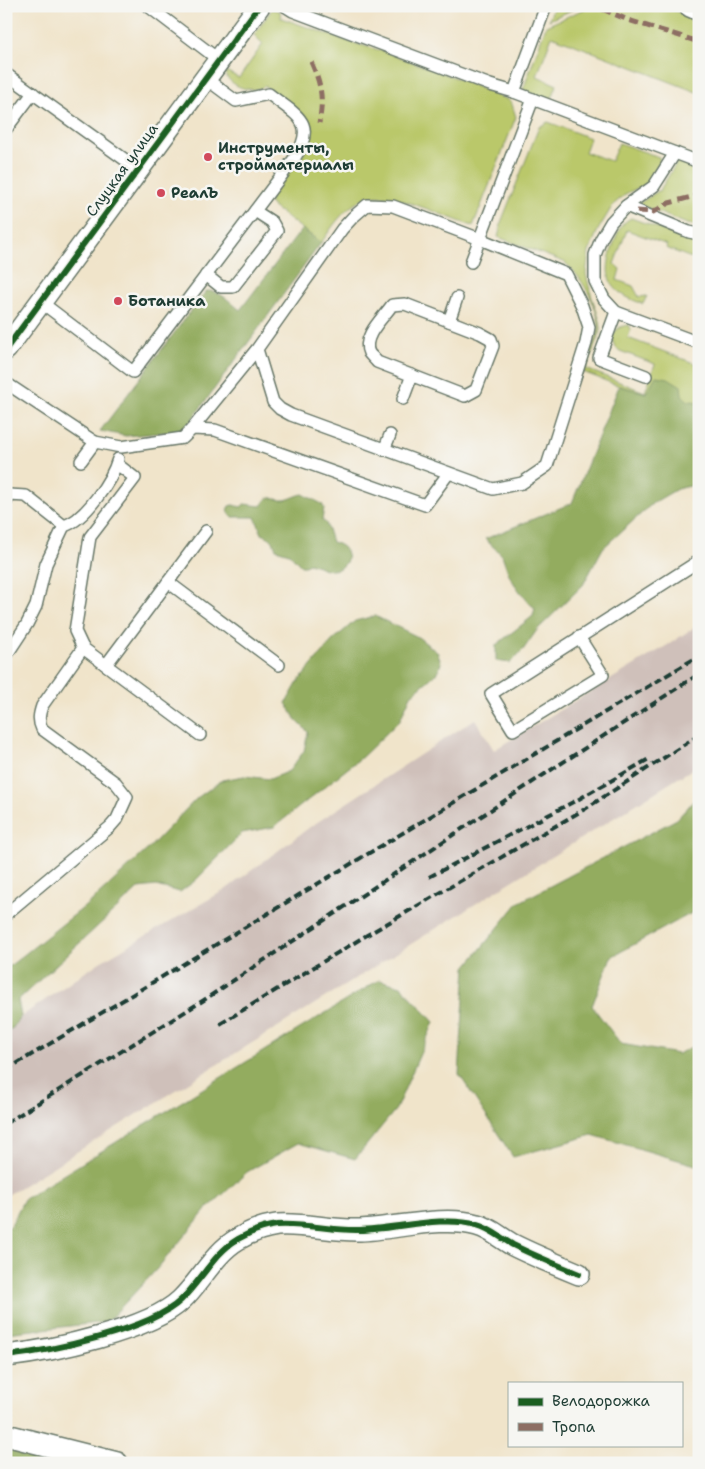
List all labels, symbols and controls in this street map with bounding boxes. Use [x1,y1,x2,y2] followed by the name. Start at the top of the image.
[81,119,163,221] street label: Слуцкая улица
[218,138,354,175] place label: Инструменты, стройматериалы
[202,151,214,163] marker: Инструменты, стройматериалы
[171,183,218,203] place label: РеалЪ
[155,187,167,199] marker: РеалЪ
[128,291,206,311] place label: Ботаника
[112,295,124,307] marker: Ботаника
[508,1382,682,1446] legend
[552,1391,651,1411] text: Велодорожка
[552,1417,596,1437] text: Тропа

